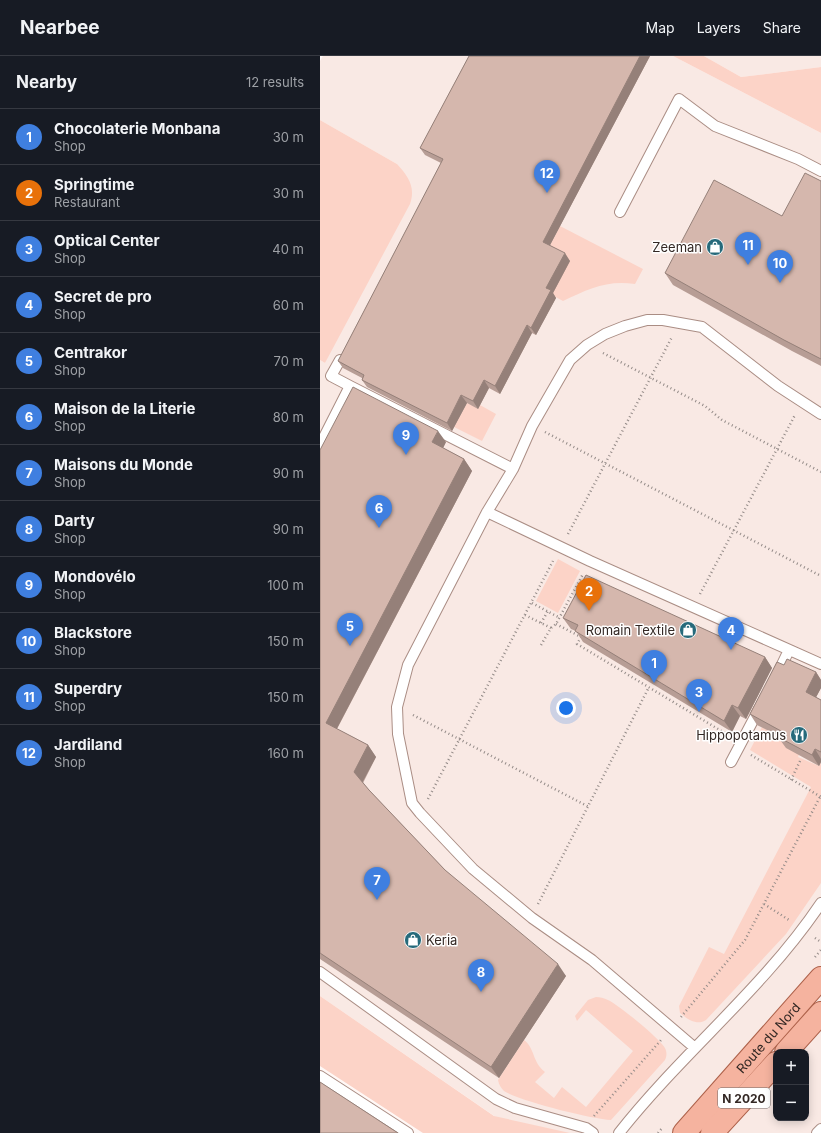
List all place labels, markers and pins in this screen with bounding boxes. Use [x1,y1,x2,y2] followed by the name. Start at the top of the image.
[534,160,560,193] pin: 12
[735,232,761,265] pin: 11
[705,237,725,257] shop icon: Zeeman
[652,239,702,255] place label: Zeeman
[767,250,793,283] pin: 10
[393,422,419,455] pin: 9
[366,495,392,528] pin: 6
[576,578,602,611] pin: 2
[337,613,363,646] pin: 5
[718,617,744,650] pin: 4
[678,620,698,640] shop icon: Romain Textile
[586,622,675,638] place label: Romain Textile
[641,650,667,683] pin: 1
[686,679,712,712] pin: 3
[789,725,809,745] restaurant icon: Hippopotamus
[696,727,786,743] place label: Hippopotamus
[364,867,390,900] pin: 7
[403,930,423,950] shop icon: Keria
[426,932,457,948] place label: Keria
[468,959,494,992] pin: 8

